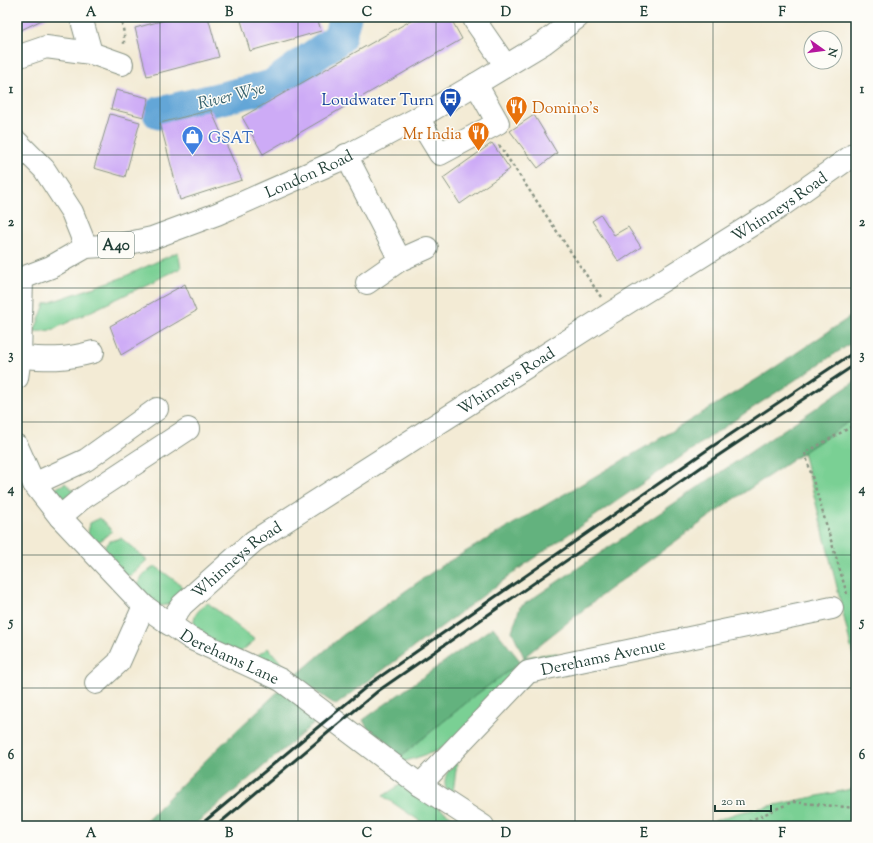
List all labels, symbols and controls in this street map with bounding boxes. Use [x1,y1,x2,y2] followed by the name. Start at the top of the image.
[86,4,97,22] text: A
[225,4,234,22] text: B
[362,4,372,22] text: C
[501,4,511,22] text: D
[640,4,648,22] text: E
[778,4,786,22] text: F
[803,30,843,70] north arrow
[823,45,841,59] text: N
[195,77,268,117] water label: River Wye
[9,81,14,99] text: 1
[860,81,865,99] text: 1
[437,86,463,119] bus stop icon: Loudwater Turn
[321,90,435,113] place label: Loudwater Turn
[504,94,530,127] restaurant icon: Domino's
[532,98,599,121] place label: Domino's
[465,120,491,153] restaurant icon: Mr India
[180,124,206,157] shop icon: GSAT
[403,124,463,147] place label: Mr India
[208,128,253,151] place label: GSAT
[262,145,358,205] street label: London Road
[728,168,833,249] street label: Whinneys Road
[8,214,15,232] text: 2
[859,214,866,232] text: 2
[98,232,134,258] road number: A40
[454,343,560,422] street label: Whinneys Road
[8,347,14,365] text: 3
[859,347,865,365] text: 3
[7,481,15,499] text: 4
[858,481,866,499] text: 4
[187,517,287,605] street label: Whinneys Road
[8,614,14,632] text: 5
[859,614,865,632] text: 5
[174,625,282,692] street label: Derehams Lane
[539,634,668,683] street label: Derehams Avenue
[8,747,15,765] text: 6
[859,747,866,765] text: 6
[715,787,771,813] scale bar
[721,793,746,811] text: 20 m
[86,825,97,843] text: A
[225,825,234,843] text: B
[362,825,372,843] text: C
[501,825,511,843] text: D
[640,825,648,843] text: E
[778,825,786,843] text: F

